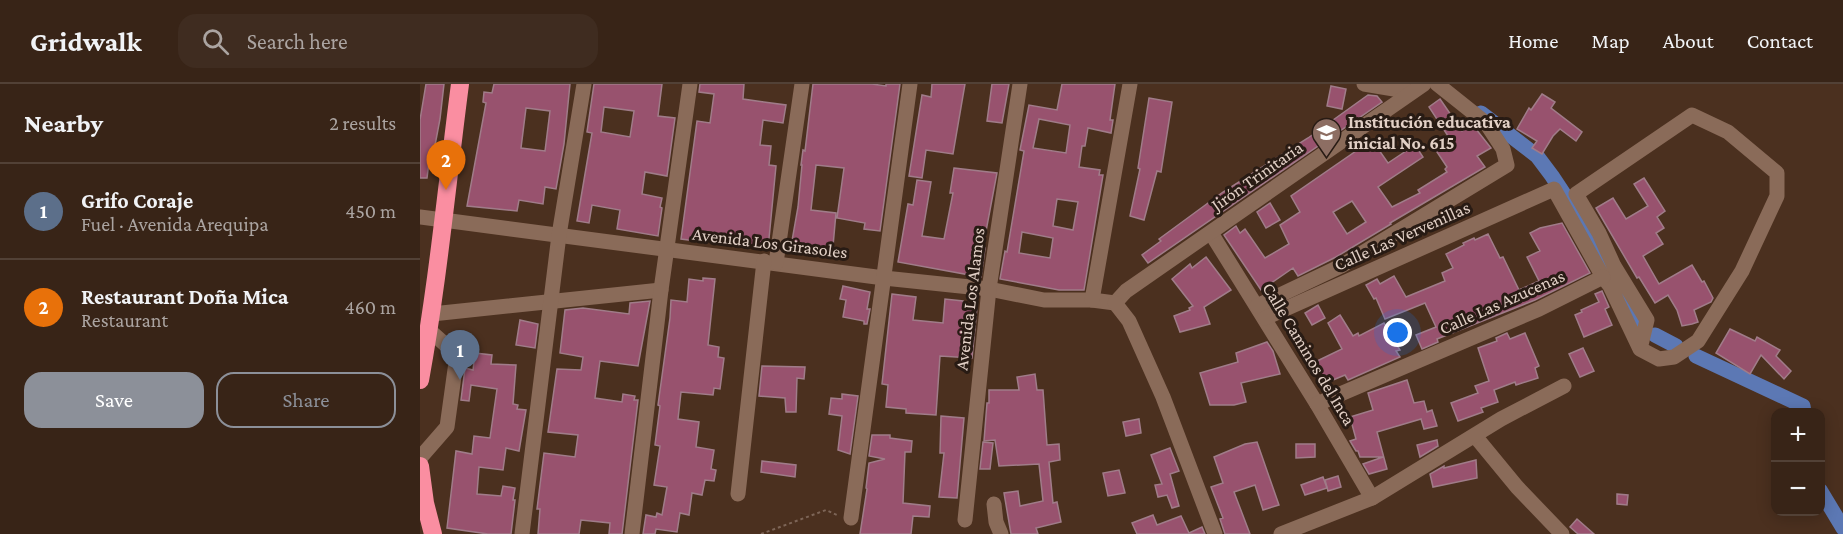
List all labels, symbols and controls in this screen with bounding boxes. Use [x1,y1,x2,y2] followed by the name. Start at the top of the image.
[178,14,598,68] search box
[199,25,232,58] icon: search
[30,26,142,57] text: Gridwalk
[247,29,348,54] text: Search here
[1508,29,1558,53] text: Home
[1591,29,1630,53] text: Map
[1663,29,1714,53] text: About
[1747,29,1813,53] text: Contact
[24,109,103,138] text: Nearby
[329,112,396,134] text: 2 results
[1348,112,1511,153] place label: Institución educativa inicial No. 615
[1311,116,1343,158] school or university icon: Institución educativa inicial No. 615
[1206,137,1307,216] street label: Jirón Trinitaria
[426,141,466,190] pin: 2
[81,188,193,213] text: Grifo Coraje
[1331,197,1473,275] street label: Calle Las Vervenillas
[40,200,47,222] text: 1
[345,200,396,222] text: 450 m
[81,213,268,235] text: Fuel · Avenida Arequipa
[691,224,849,262] street label: Avenida Los Girasoles
[951,227,989,371] street label: Avenida Los Alamos
[1436,265,1568,339] street label: Calle Las Azucenas
[1258,279,1360,429] street label: Calle Caminos del Inca
[81,284,288,309] text: Restaurant Doña Mica
[38,296,49,318] text: 2
[344,296,396,318] text: 460 m
[81,309,168,331] text: Restaurant
[1383,318,1412,347] your location
[440,330,480,380] pin: 1
[24,372,204,428] button: Save
[216,372,396,428] button: Share
[1771,408,1825,516] map controls
[1771,408,1825,462] button: +
[1771,462,1825,516] button: −

